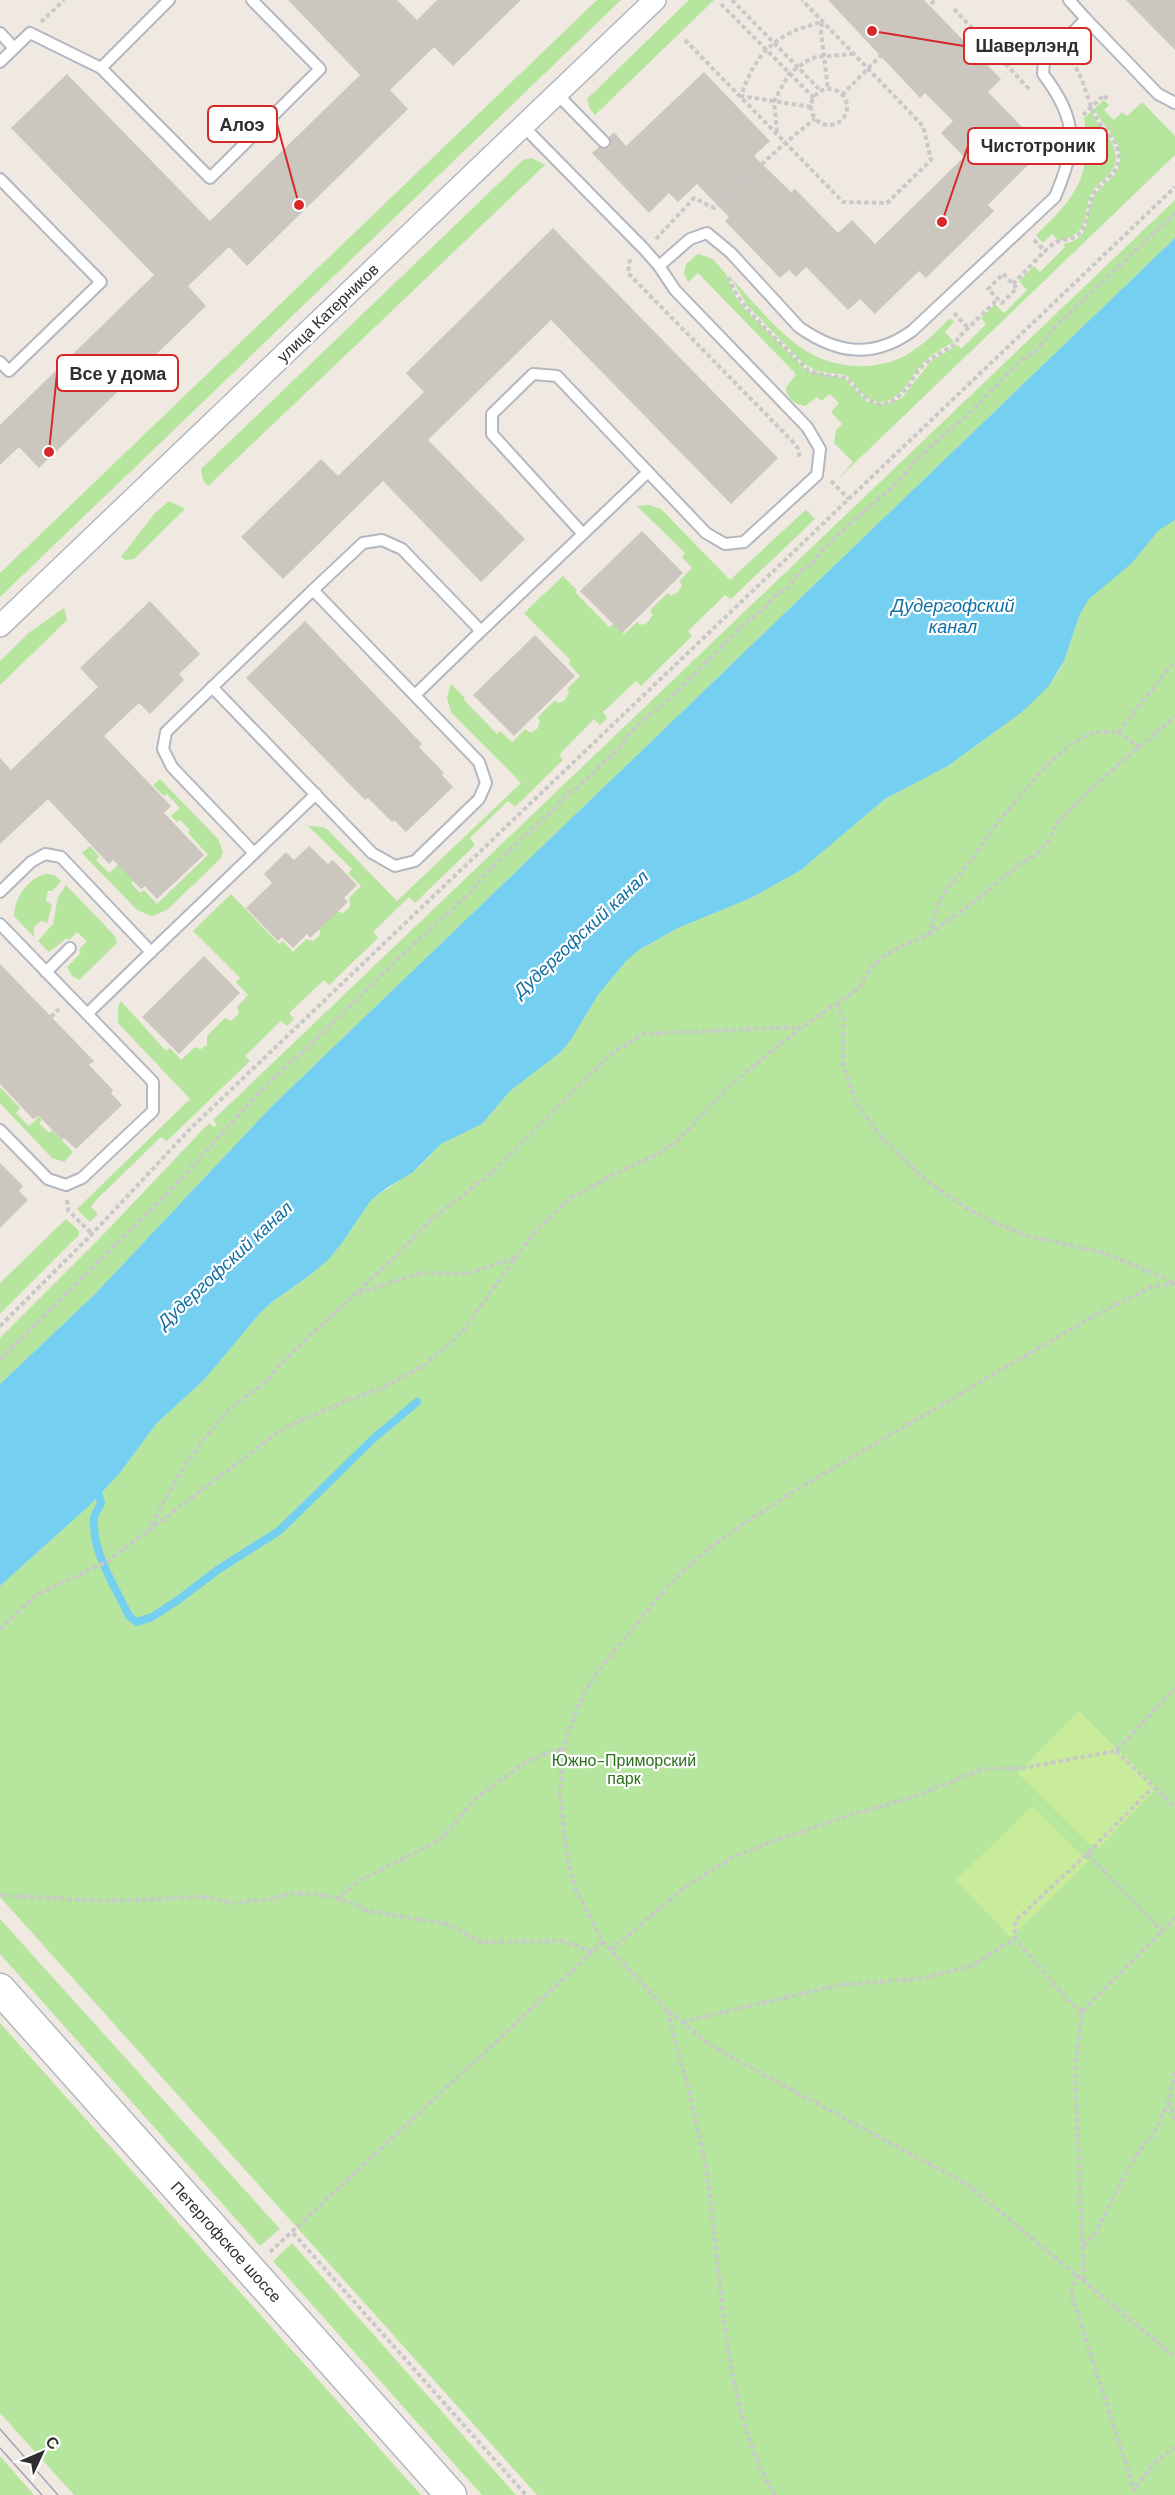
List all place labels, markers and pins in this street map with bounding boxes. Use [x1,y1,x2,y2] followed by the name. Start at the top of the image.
[964,28,1091,64] callout: Шаверлэнд
[208,106,277,142] callout: Алоэ
[968,128,1107,164] callout: Чистотроник
[57,355,178,391] callout: Все у дома

